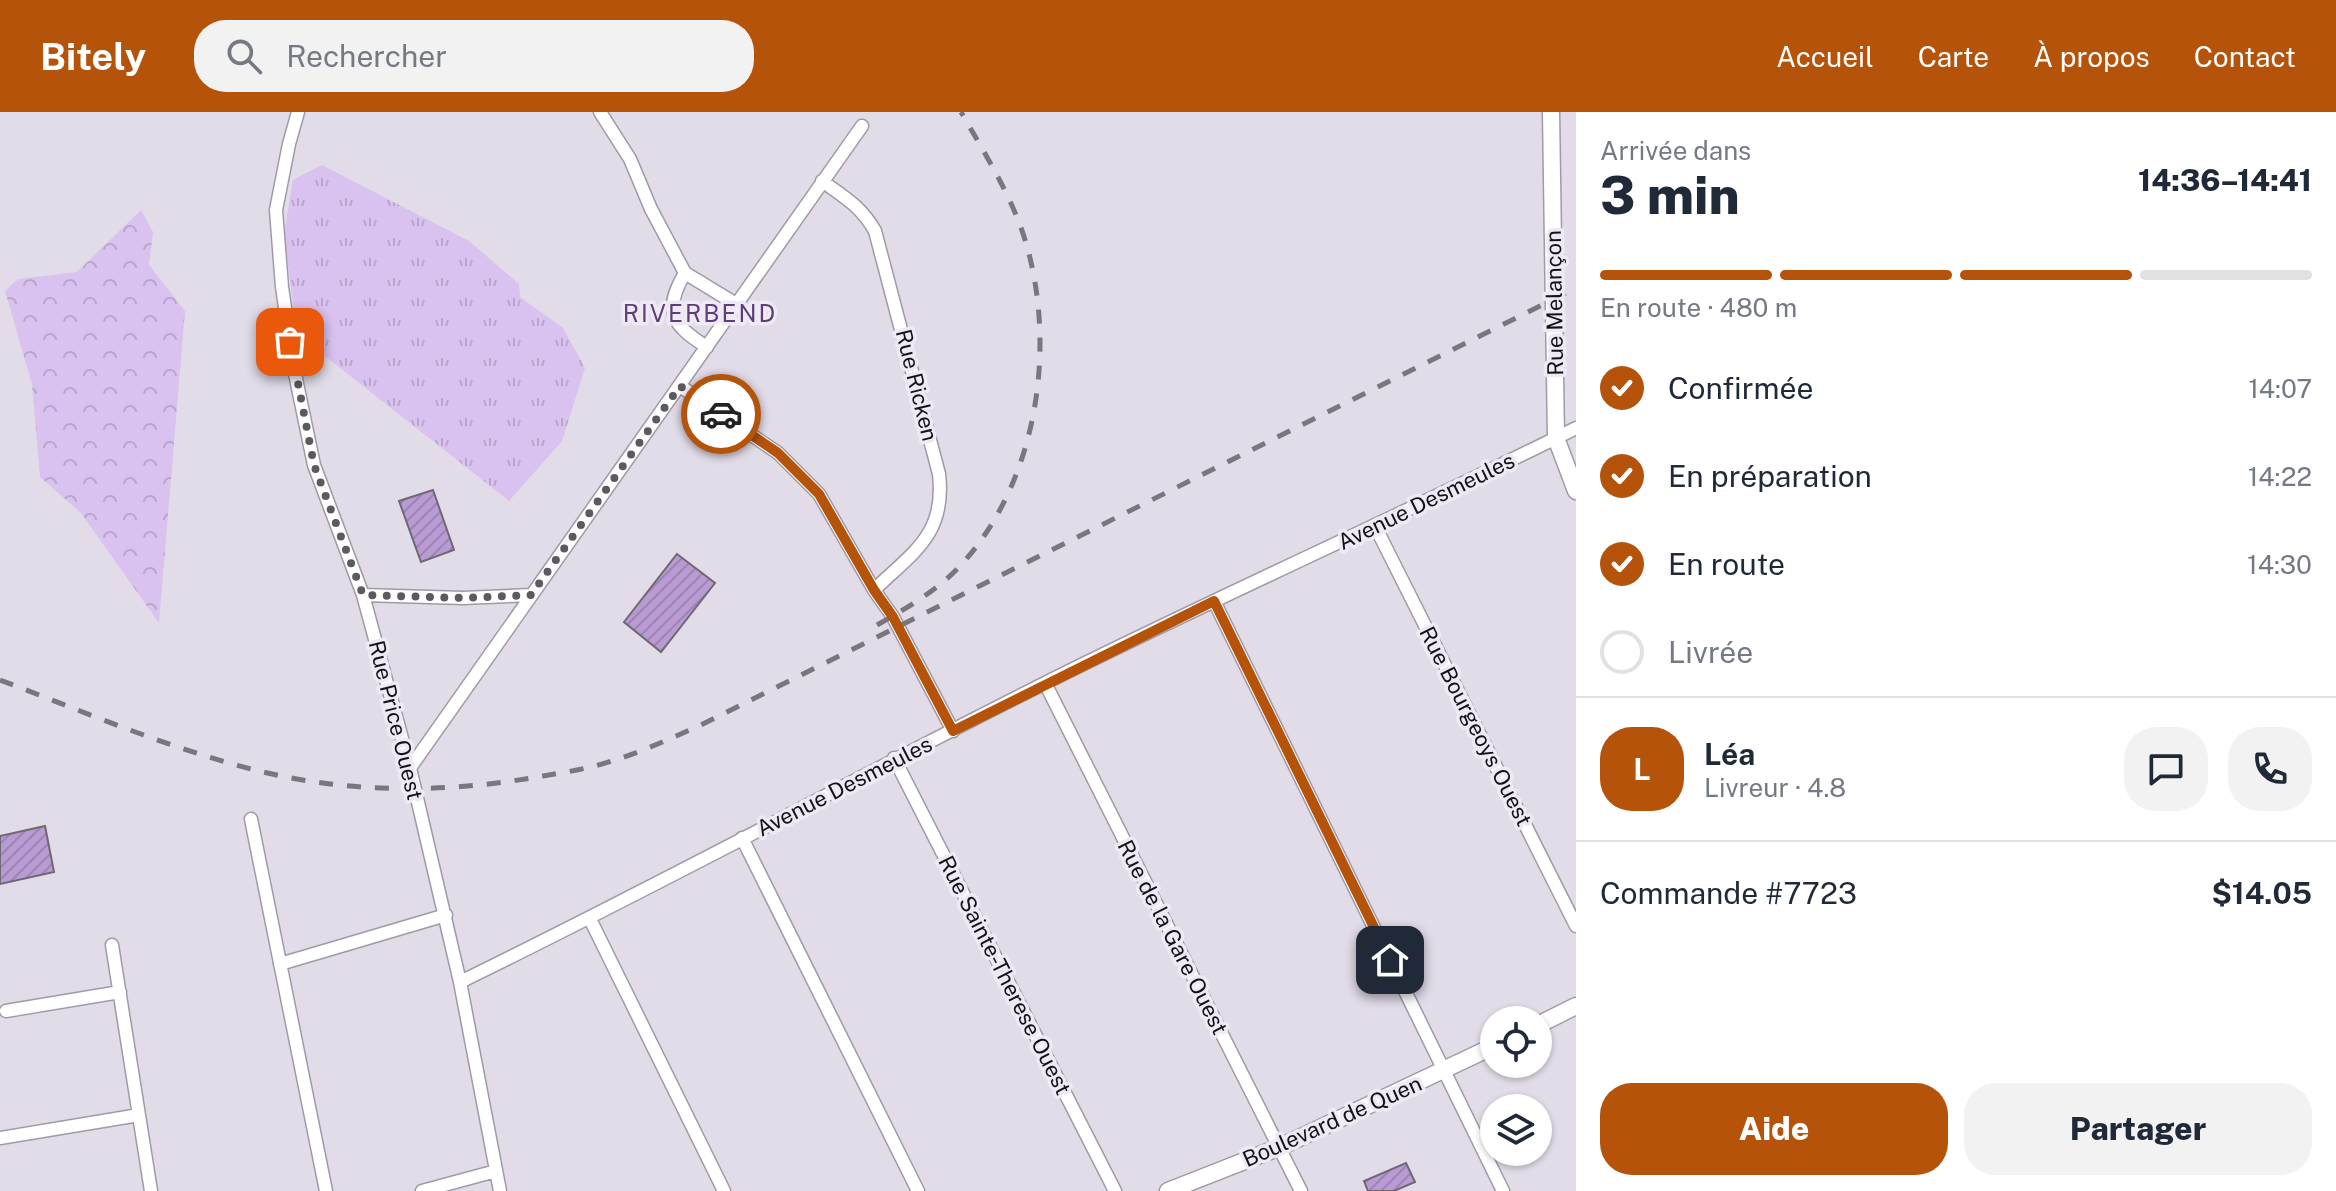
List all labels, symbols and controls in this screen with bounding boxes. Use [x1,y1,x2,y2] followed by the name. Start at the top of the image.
[194,20,754,92] search box
[40,34,146,79] text: Bitely
[222,34,266,78] icon: search
[286,38,447,74] text: Rechercher
[1776,40,1874,73] text: Accueil
[1918,40,1989,73] text: Carte
[2033,40,2150,73] text: À propos
[2194,40,2296,73] text: Contact
[1600,135,1751,166] text: Arrivée dans
[2138,162,2312,198] text: 14:36–14:41
[1600,165,1740,226] text: 3 min
[1540,230,1568,376] street label: Rue Melançon
[1600,292,1797,323] text: En route · 480 m
[623,299,777,327] district label: RIVERBEND
[256,308,324,376] pin
[268,320,312,364] icon: bag
[891,326,943,444] street label: Rue Ricken
[1600,366,1644,410] icon: check
[1668,370,1813,406] text: Confirmée
[2248,373,2312,404] text: 14:07
[681,374,761,454] courier
[699,392,743,436] icon: car
[1333,447,1519,555] street label: Avenue Desmeules
[1600,454,1644,498] icon: check
[1668,458,1872,494] text: En préparation
[2248,461,2312,492] text: 14:22
[1600,542,1644,586] icon: check
[1668,546,1785,582] text: En route
[2247,549,2312,580] text: 14:30
[1414,622,1538,830] street label: Rue Bourgeoys Ouest
[1668,634,1753,670] text: Livrée
[364,638,428,802] street label: Rue Price Ouest
[2124,727,2208,811] button: chat
[2228,727,2312,811] button: phone
[752,730,936,842] street label: Avenue Desmeules
[1704,736,1755,772] text: Léa
[1633,751,1651,787] text: L
[1704,772,1846,803] text: Livreur · 4.8
[1113,835,1233,1039] street label: Rue de la Gare Ouest
[933,851,1077,1099] street label: Rue Sainte-Therese Ouest
[1600,875,1857,911] text: Commande #7723
[2211,875,2312,911] text: $14.05
[1356,926,1424,994] pin
[1368,938,1412,982] icon: home
[1480,1006,1552,1166] map controls
[1480,1006,1552,1078] button: locate
[1238,1070,1426,1172] street label: Boulevard de Quen
[1600,1083,1948,1175] button: Aide
[1964,1083,2312,1175] button: Partager
[1480,1094,1552,1166] button: layers

